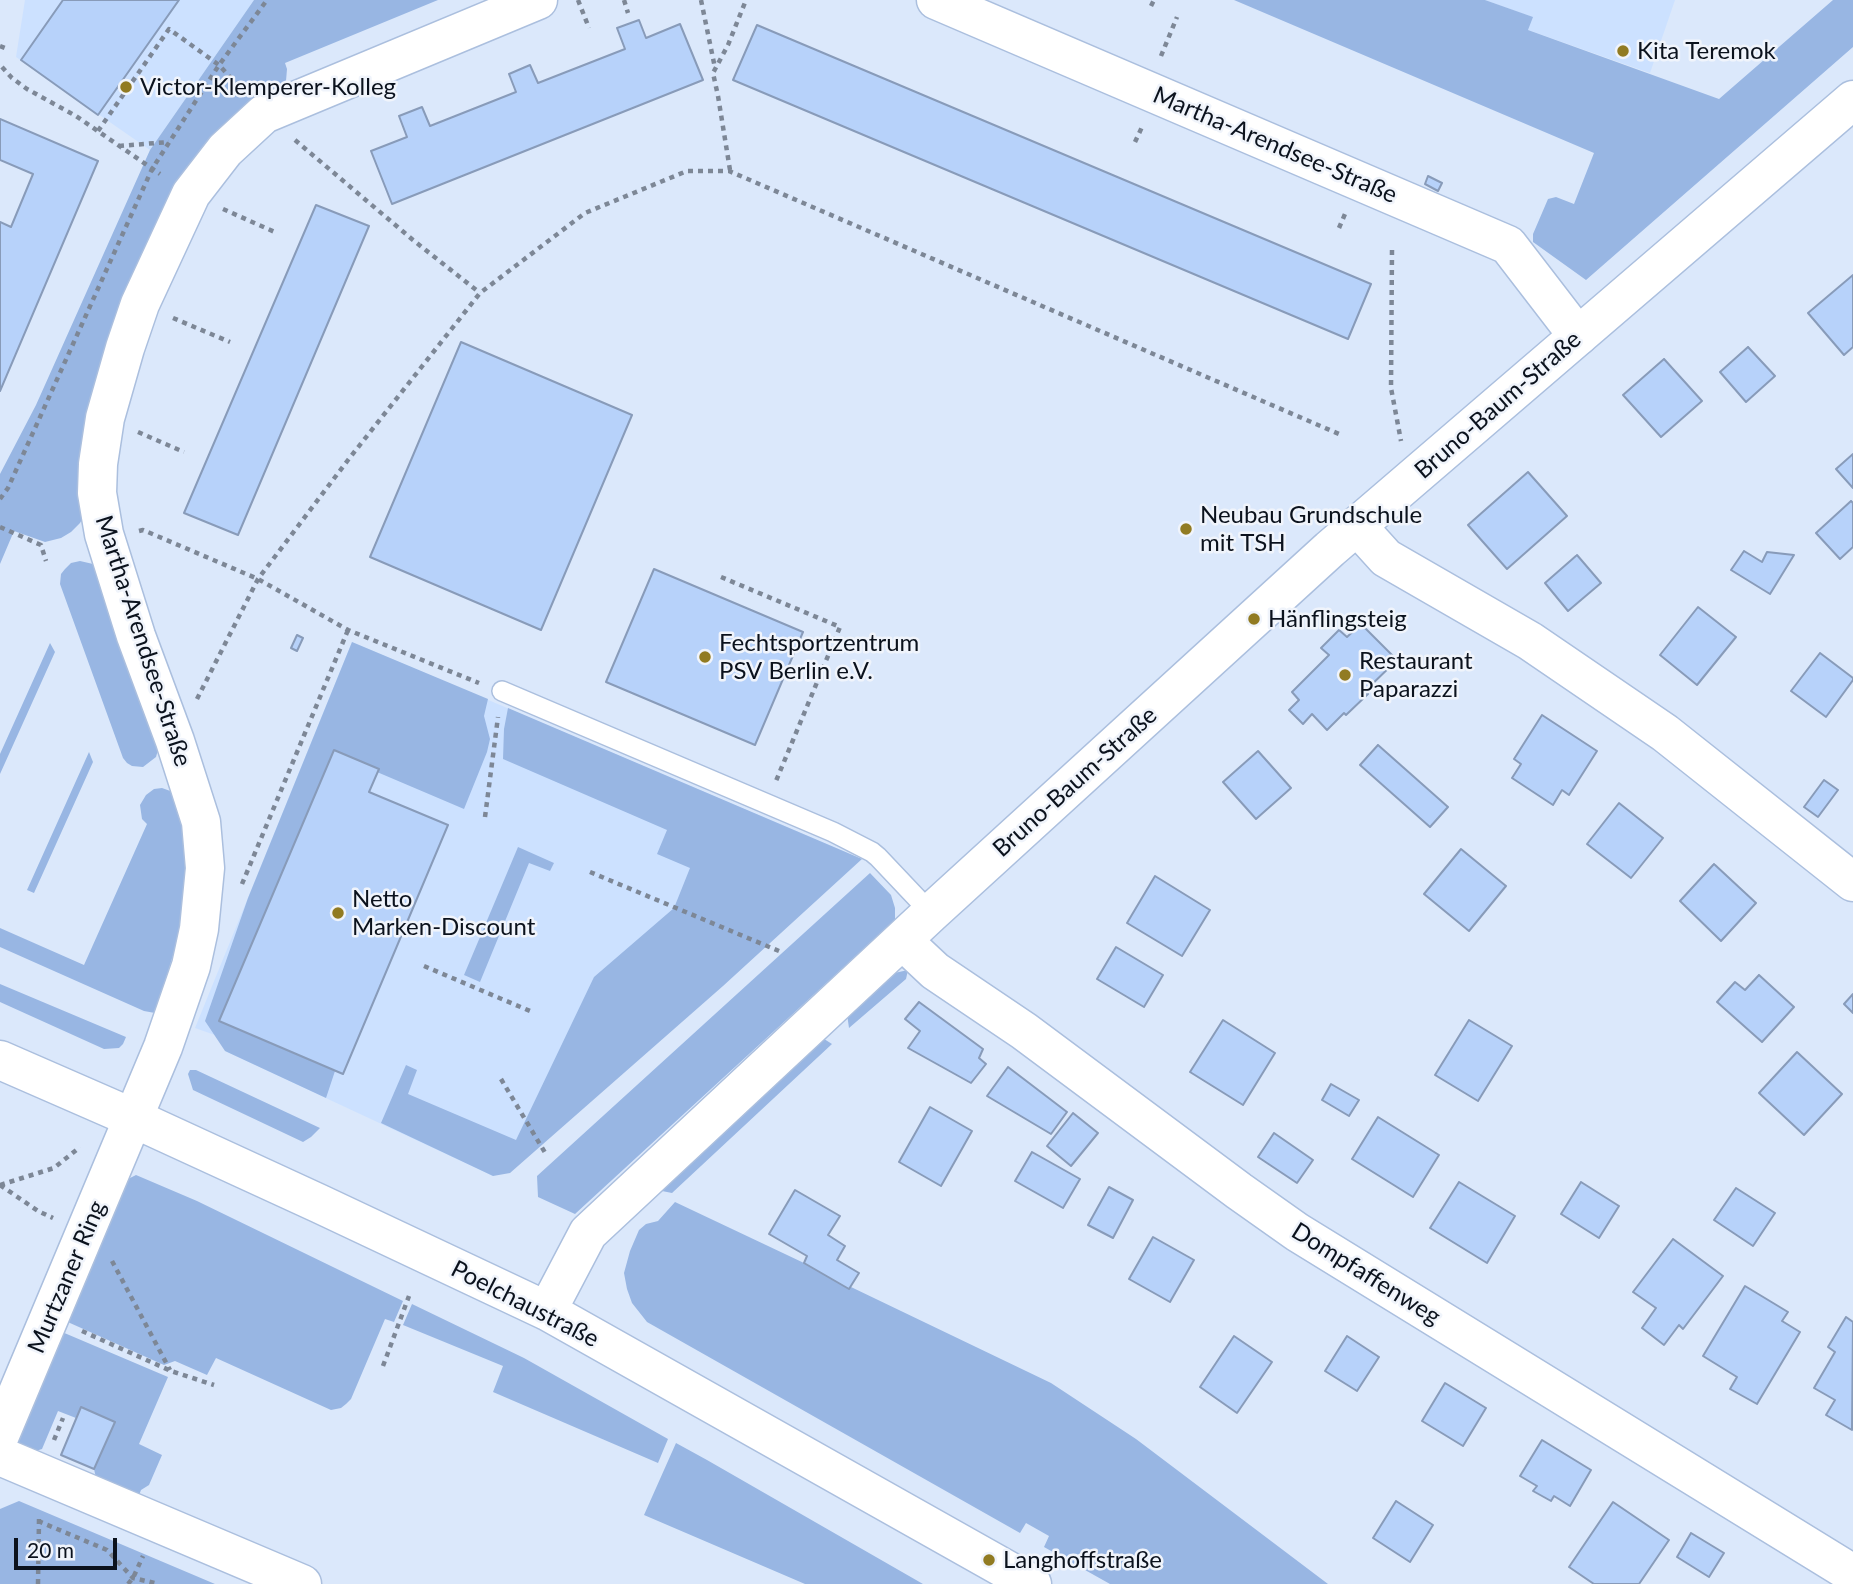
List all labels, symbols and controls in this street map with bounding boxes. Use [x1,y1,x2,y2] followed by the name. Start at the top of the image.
[1637,37,1776,65] place label: Kita Teremok
[1615,43,1631,59] marker: Kita Teremok
[140,73,396,101] place label: Victor-Klemperer-Kolleg
[118,79,134,95] marker: Victor-Klemperer-Kolleg
[1149,81,1401,209] street label: Martha-Arendsee-Straße
[1409,325,1587,485] street label: Bruno-Baum-Straße
[1200,501,1422,557] place label: Neubau Grundschule mit TSH
[89,512,197,770] street label: Martha-Arendsee-Straße
[1178,521,1194,537] marker: Neubau Grundschule mit TSH
[1268,605,1407,633] place label: Hänflingsteig
[1246,611,1262,627] marker: Hänflingsteig
[719,629,919,685] place label: Fechtsportzentrum PSV Berlin e.V.
[1359,647,1473,703] place label: Restaurant Paparazzi
[697,649,713,665] marker: Fechtsportzentrum PSV Berlin e.V.
[1337,667,1353,683] marker: Restaurant Paparazzi
[987,701,1163,863] street label: Bruno-Baum-Straße
[352,885,535,941] place label: Netto Marken-Discount
[330,905,346,921] marker: Netto Marken-Discount
[22,1196,112,1358] street label: Murtzaner Ring
[1286,1217,1446,1331] street label: Dompfaffenweg
[446,1254,604,1354] street label: Poelchaustraße
[18,1524,121,1568] scale bar
[27,1537,74,1562] text: 20 m
[1003,1546,1162,1574] place label: Langhoffstraße
[981,1552,997,1568] marker: Langhoffstraße

